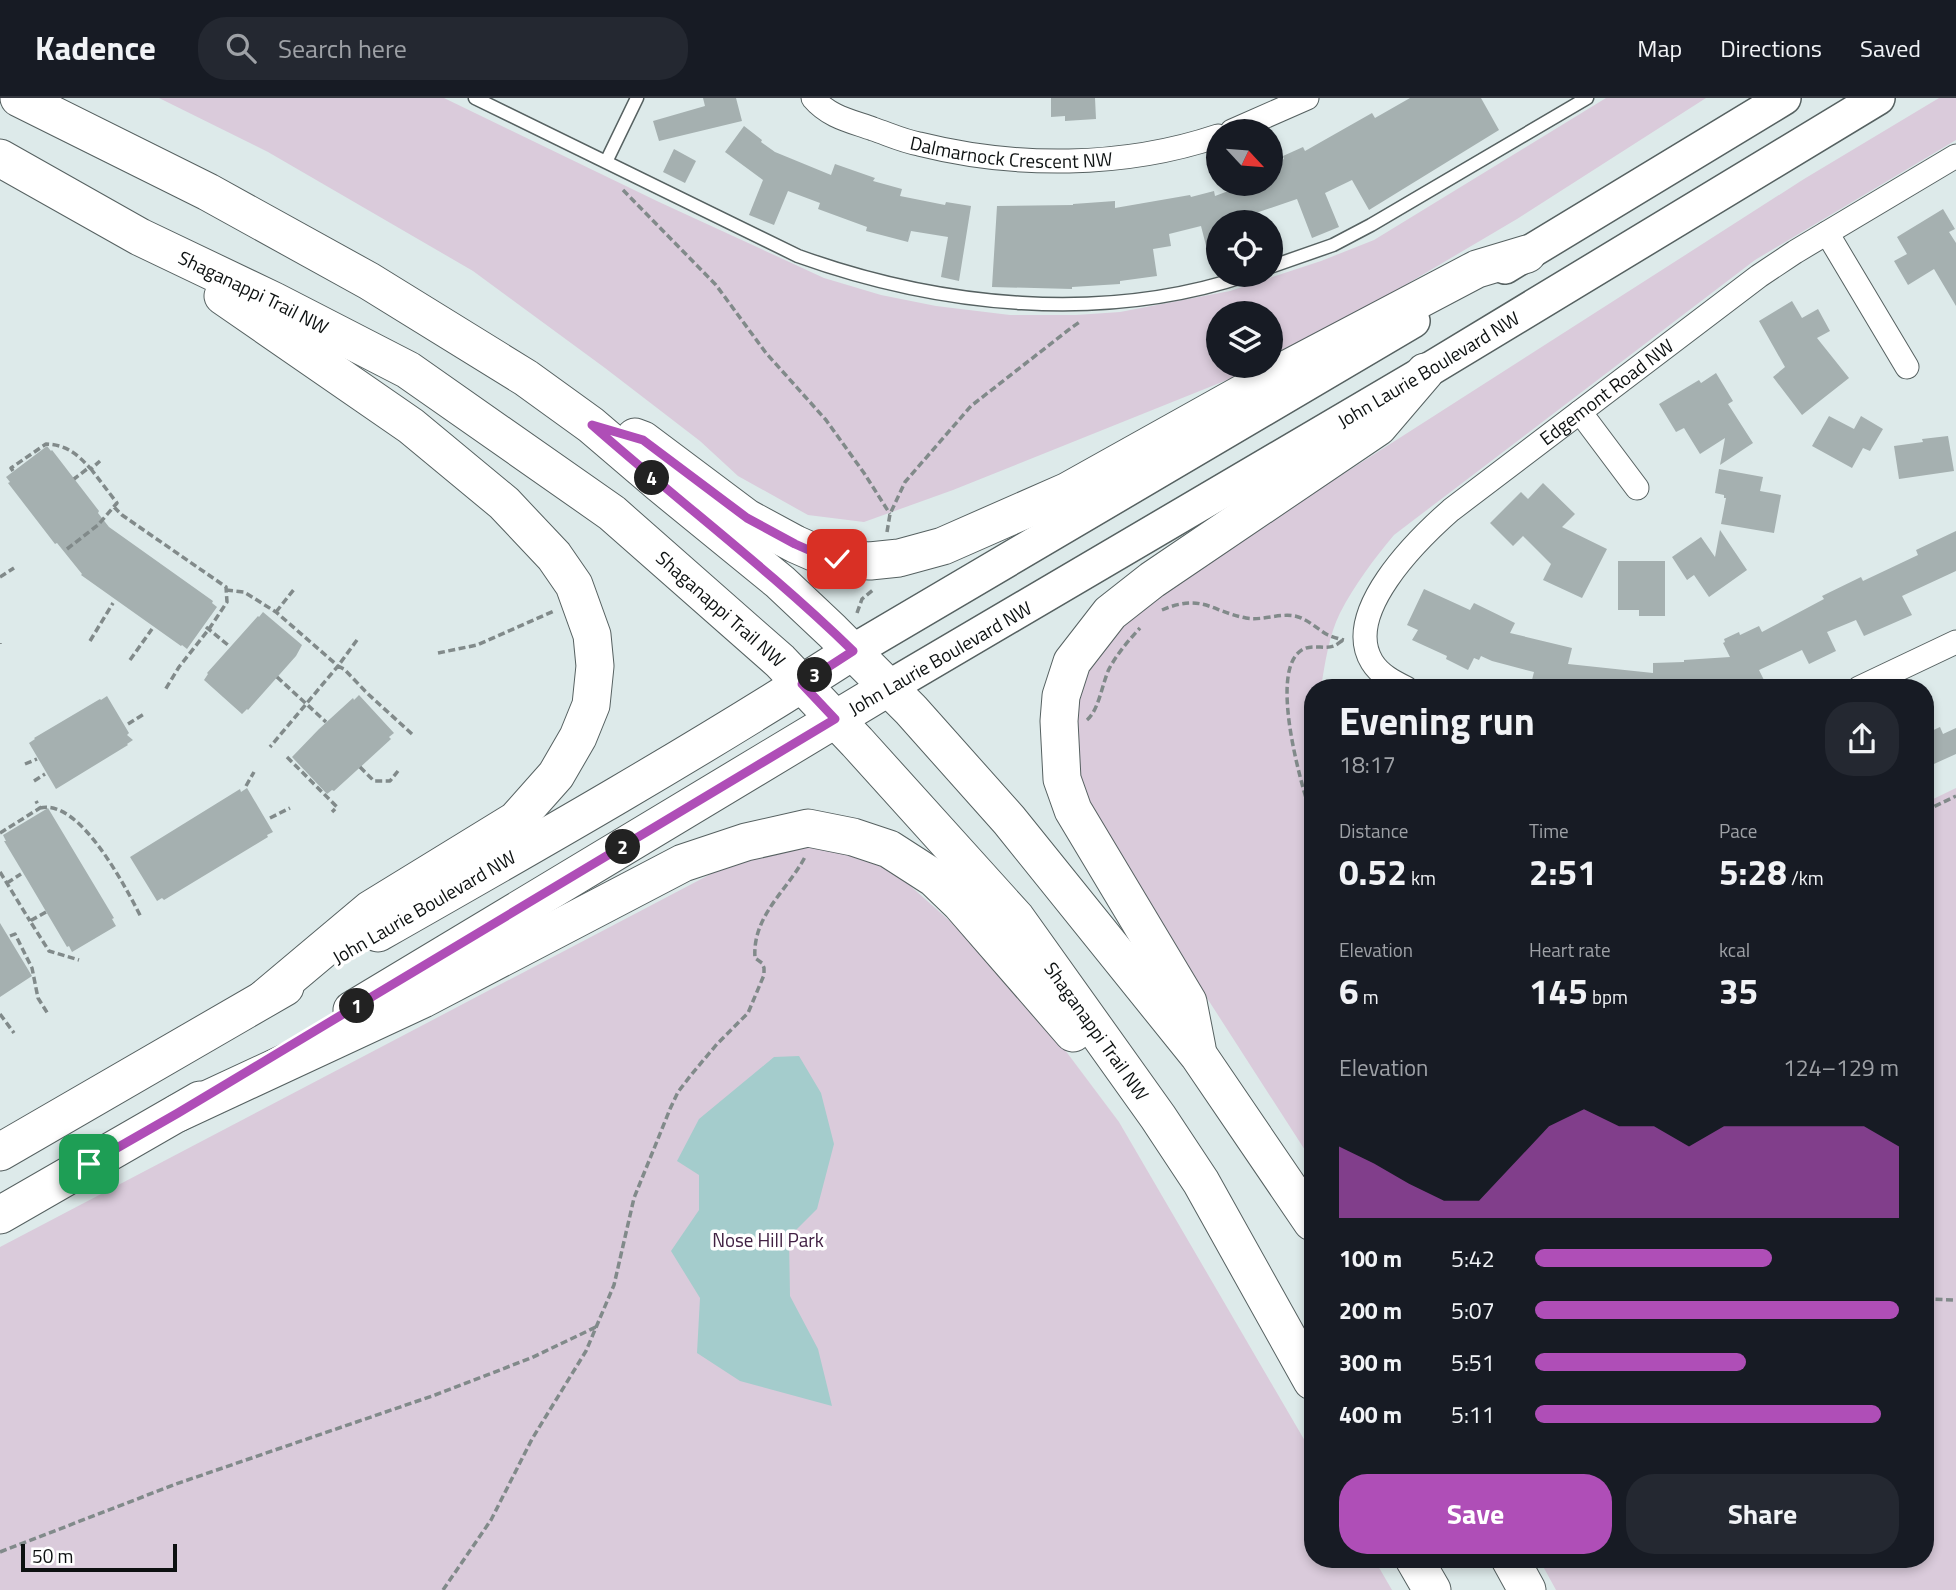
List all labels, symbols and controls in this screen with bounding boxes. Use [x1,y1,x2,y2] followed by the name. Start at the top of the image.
[198,17,688,80] search box
[35,23,156,73] text: Kadence
[222,29,260,67] icon: search
[278,29,407,68] text: Search here
[1637,30,1682,66] text: Map
[1720,30,1822,66] text: Directions
[1860,30,1921,66] text: Saved
[1206,119,1283,196] north arrow
[1206,119,1283,378] map controls
[907,128,1114,175] street label: Dalmarnock Crescent NW
[1206,210,1283,287] button: locate
[174,242,334,341] street label: Shaganappi Trail NW
[1206,301,1283,378] button: layers
[1332,303,1525,435] street label: John Laurie Boulevard NW
[1533,331,1680,452] street label: Edgemont Road NW
[634,460,670,496] pin: 4
[646,463,657,492] text: 4
[807,529,867,589] pin
[818,540,856,578] icon: check
[650,543,792,674] street label: Shaganappi Trail NW
[843,593,1037,722] street label: John Laurie Boulevard NW
[798,658,832,692] pin: 3
[809,660,820,689] text: 3
[1339,692,1535,750] text: Evening run
[1825,702,1899,776] button: share
[1339,747,1396,782] text: 18:17
[1339,816,1408,845] text: Distance
[1529,816,1569,845] text: Time
[1719,816,1757,845] text: Pace
[606,830,640,864] pin: 2
[617,832,628,861] text: 2
[327,842,521,971] street label: John Laurie Boulevard NW
[1339,845,1407,899] text: 0.52
[1529,845,1597,899] text: 2:51
[1719,845,1787,899] text: 5:28
[1407,863,1436,892] text: km
[1787,863,1824,892] text: /km
[1339,935,1413,964] text: Elevation
[1529,935,1611,964] text: Heart rate
[1719,935,1750,964] text: kcal
[1038,956,1157,1106] street label: Shaganappi Trail NW
[1339,964,1359,1018] text: 6
[1529,964,1588,1018] text: 145
[1719,964,1758,1018] text: 35
[1359,982,1379,1011] text: m
[1588,982,1628,1011] text: bpm
[340,988,374,1024] pin: 1
[351,991,362,1020] text: 1
[1339,1050,1428,1085] text: Elevation
[1783,1050,1899,1085] text: 124–129 m
[59,1134,119,1194] pin
[70,1145,108,1183] icon: arrive
[712,1225,824,1254] park label: Nose Hill Park
[1339,1241,1402,1276] text: 100 m
[1451,1241,1495,1276] text: 5:42
[1339,1293,1402,1328] text: 200 m
[1451,1293,1495,1328] text: 5:07
[1339,1345,1402,1380] text: 300 m
[1451,1345,1495,1380] text: 5:51
[1339,1397,1402,1432] text: 400 m
[1451,1397,1495,1432] text: 5:11
[1339,1474,1612,1554] button: Save
[1626,1474,1899,1554] button: Share
[21,1541,177,1573] scale bar
[32,1541,73,1570] text: 50 m

